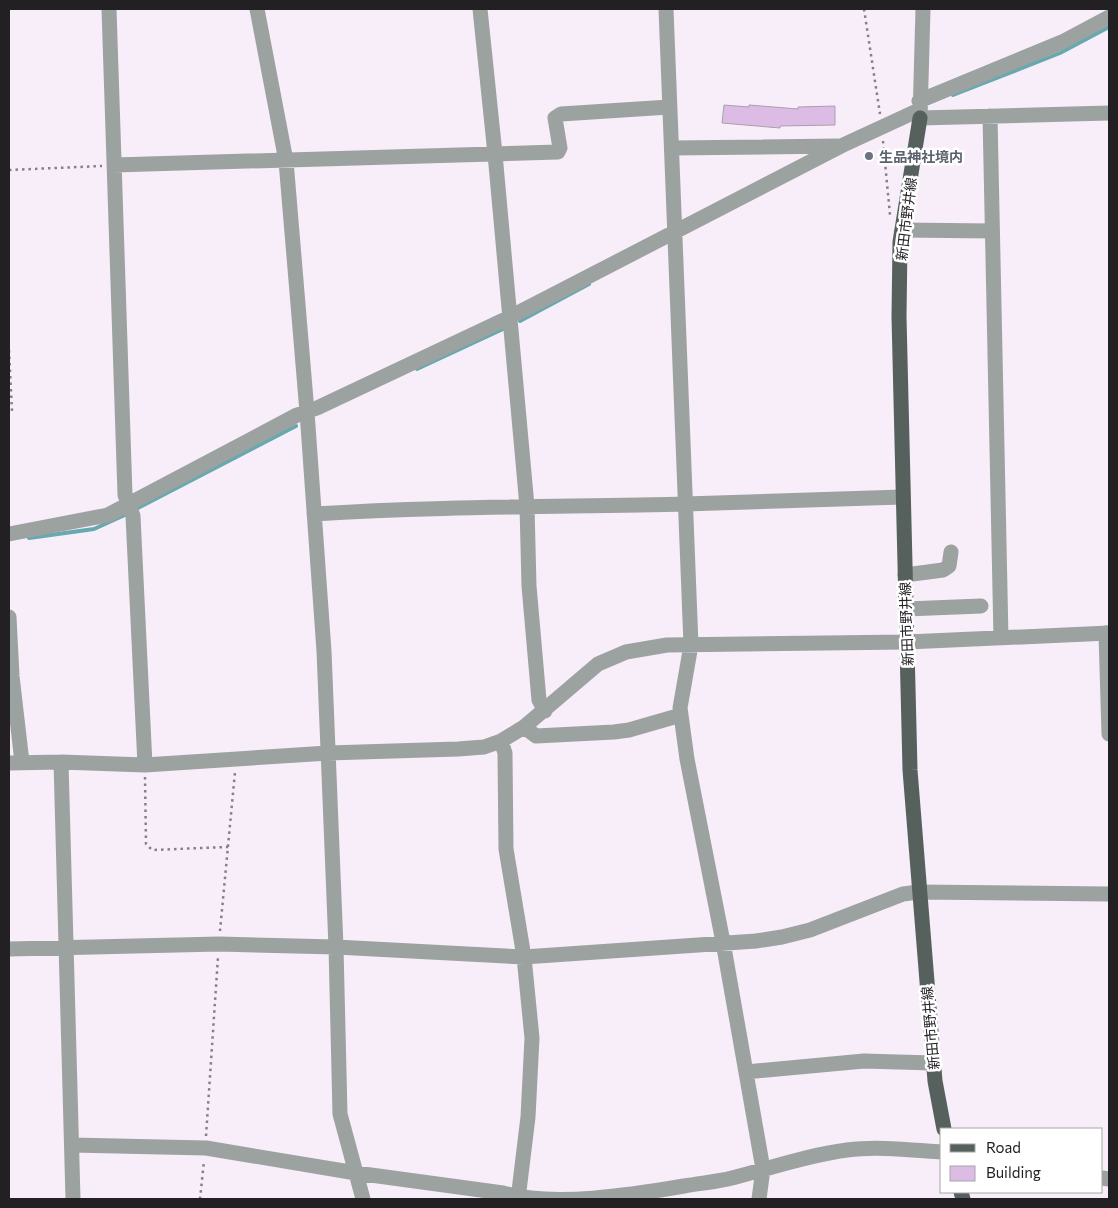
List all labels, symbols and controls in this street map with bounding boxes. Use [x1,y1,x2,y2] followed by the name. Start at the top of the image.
[879,148,963,165] place label: 生品神社境内
[863,150,875,162] marker: 生品神社境内
[892,176,920,262] street label: 新田市野井線
[896,582,916,666] street label: 新田市野井線
[918,985,942,1071] street label: 新田市野井線
[940,1128,1103,1193] legend
[986,1138,1021,1156] text: Road
[986,1163,1041,1181] text: Building

